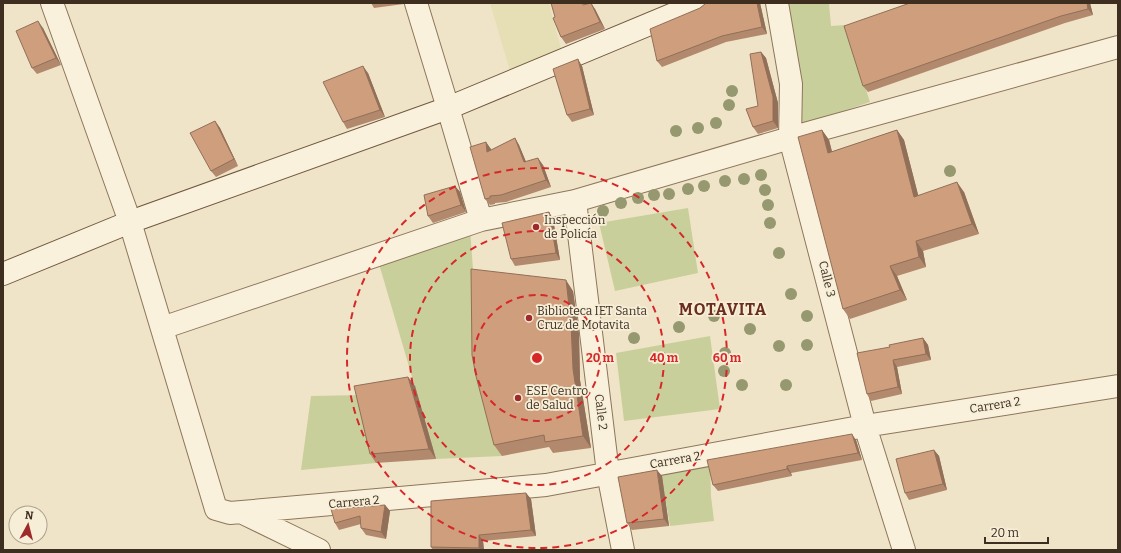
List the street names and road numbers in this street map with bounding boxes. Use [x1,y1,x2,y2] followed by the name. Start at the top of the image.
[816,259,838,299] street label: Calle 3
[592,393,610,431] street label: Calle 2
[969,394,1021,416] street label: Carrera 2
[649,449,701,471] street label: Carrera 2
[328,493,380,511] street label: Carrera 2

